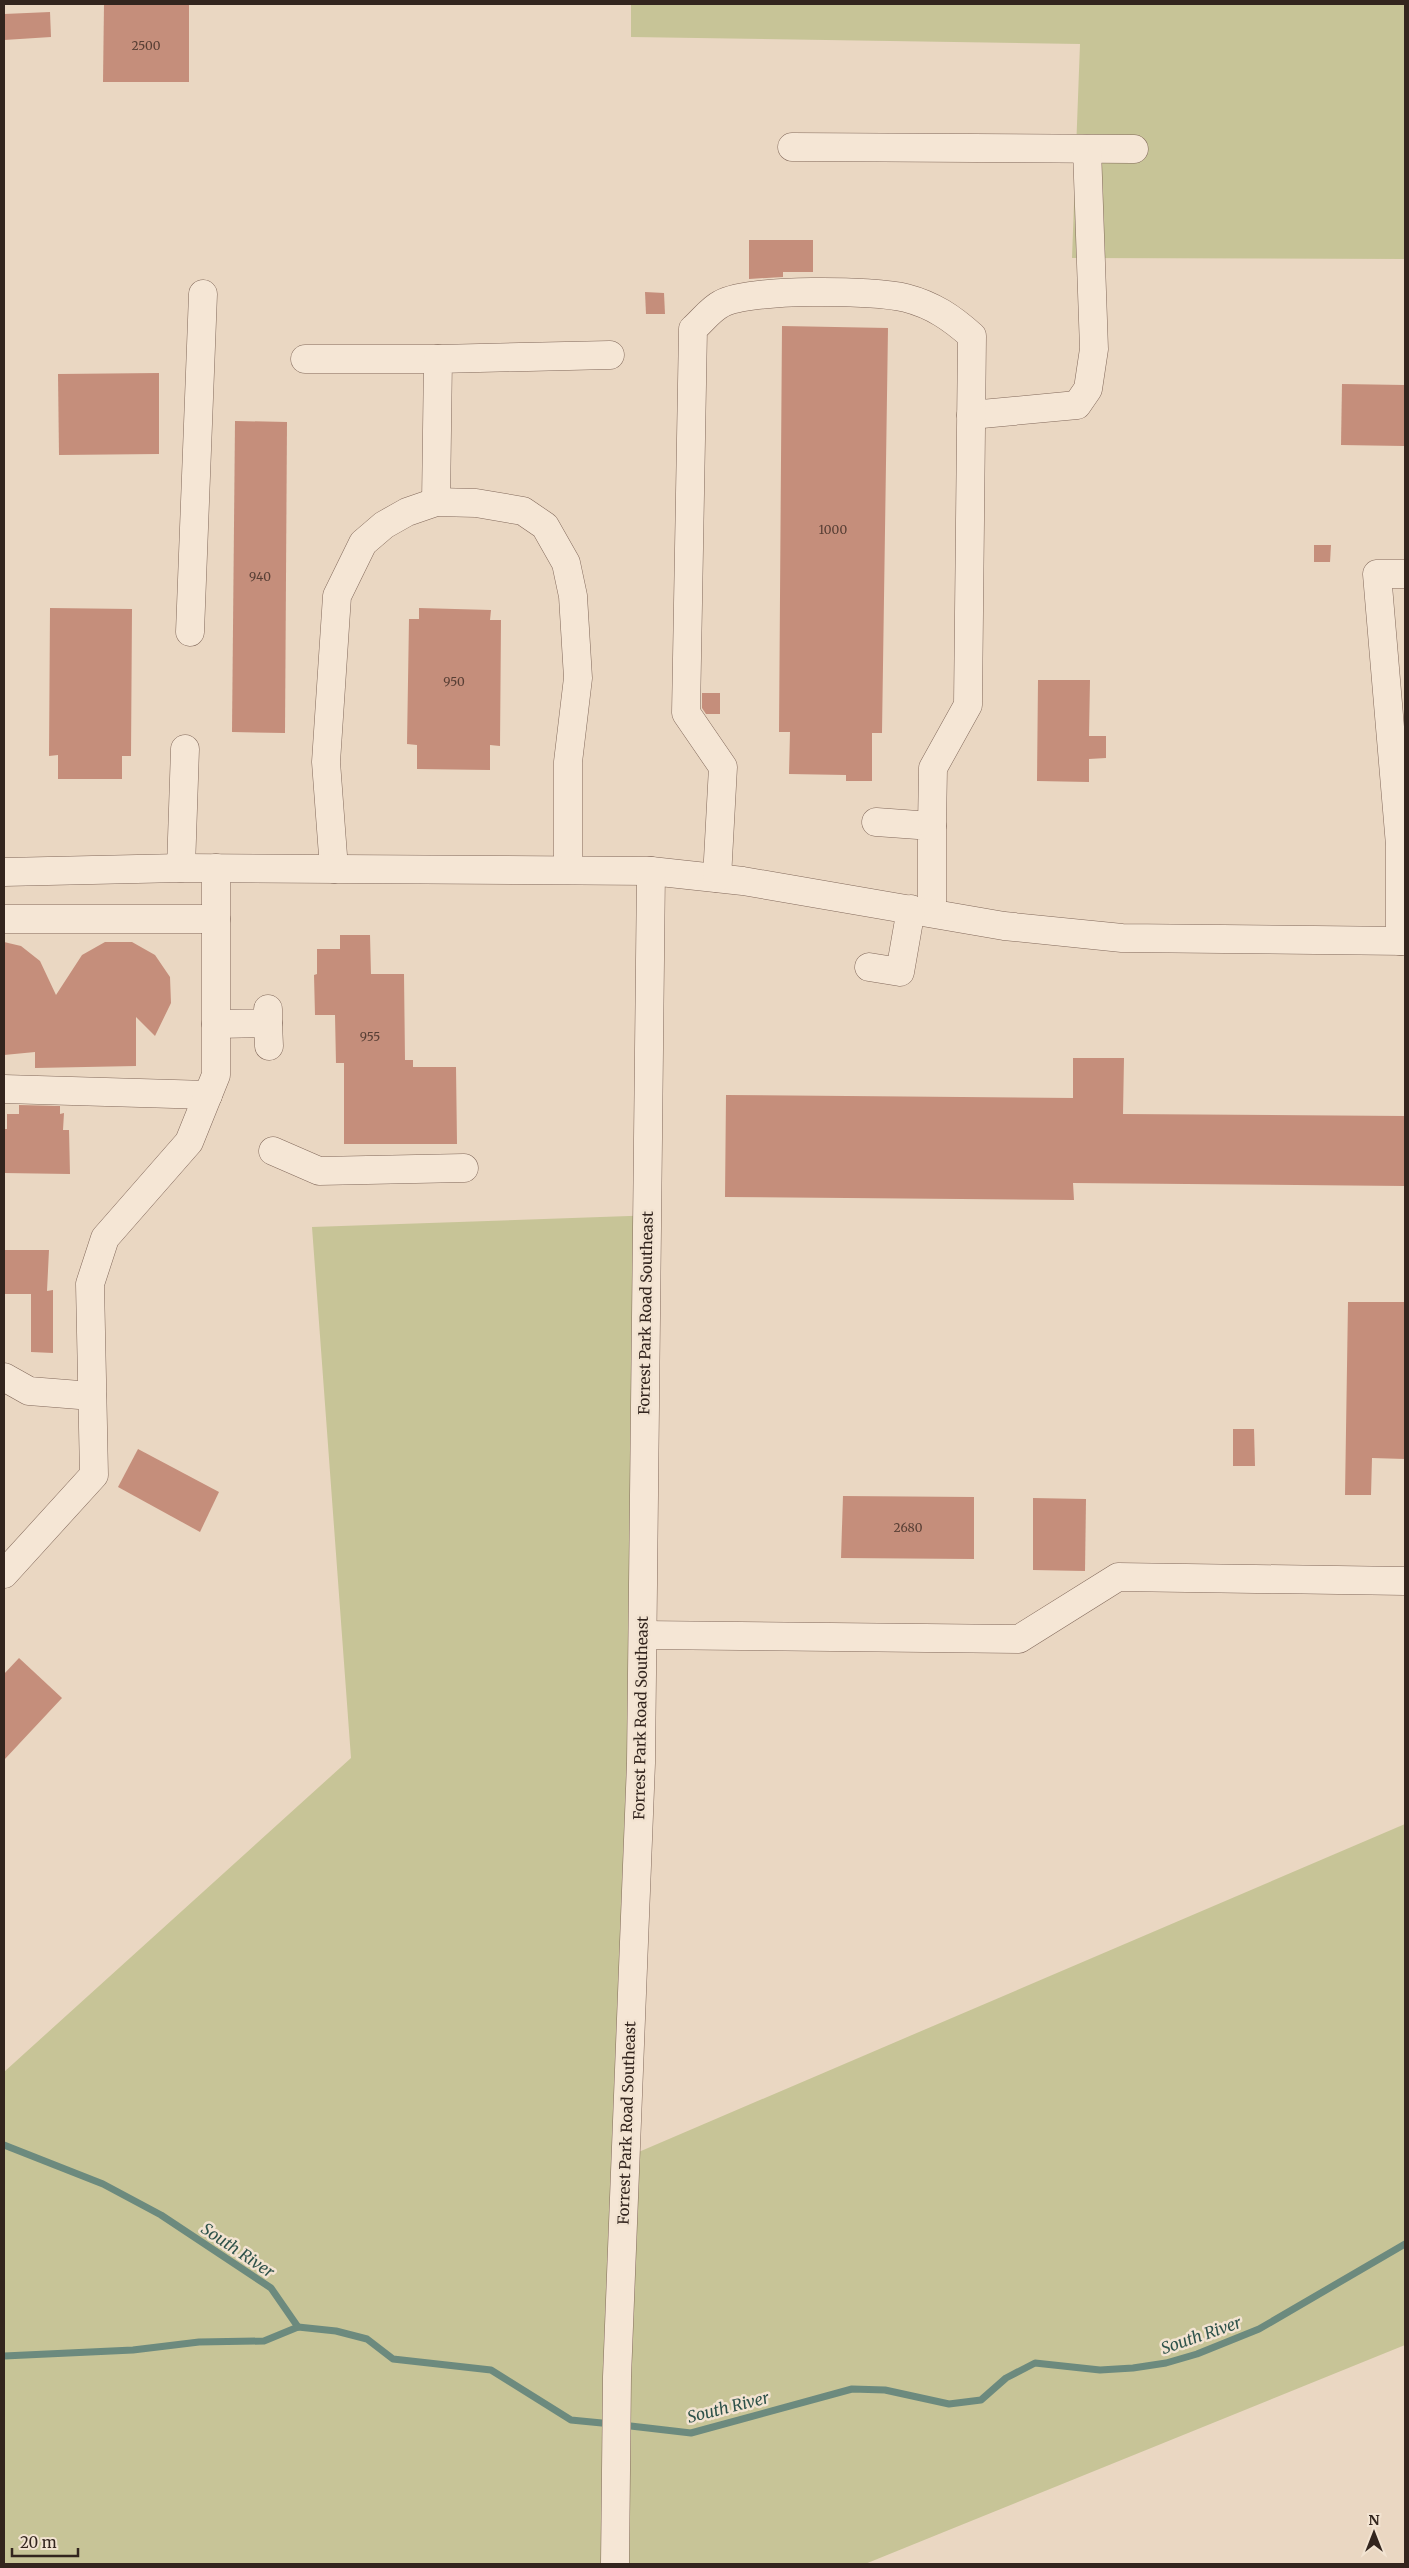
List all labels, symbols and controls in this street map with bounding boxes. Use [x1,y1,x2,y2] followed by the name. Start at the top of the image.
[131,38,161,53] house number: 2500
[819,522,847,537] house number: 1000
[249,569,271,584] house number: 940
[443,674,465,689] house number: 950
[360,1029,380,1044] house number: 955
[634,1211,657,1415] street label: Forrest Park Road Southeast
[894,1520,923,1535] house number: 2680
[629,1616,652,1820] street label: Forrest Park Road Southeast
[613,2021,640,2225] street label: Forrest Park Road Southeast
[198,2218,279,2282] water label: South River
[1158,2312,1244,2358] water label: South River
[685,2387,771,2427] water label: South River
[1349,2508,1399,2558] north arrow
[1368,2511,1380,2529] text: N
[12,2526,79,2558] scale bar
[20,2533,57,2552] text: 20 m

